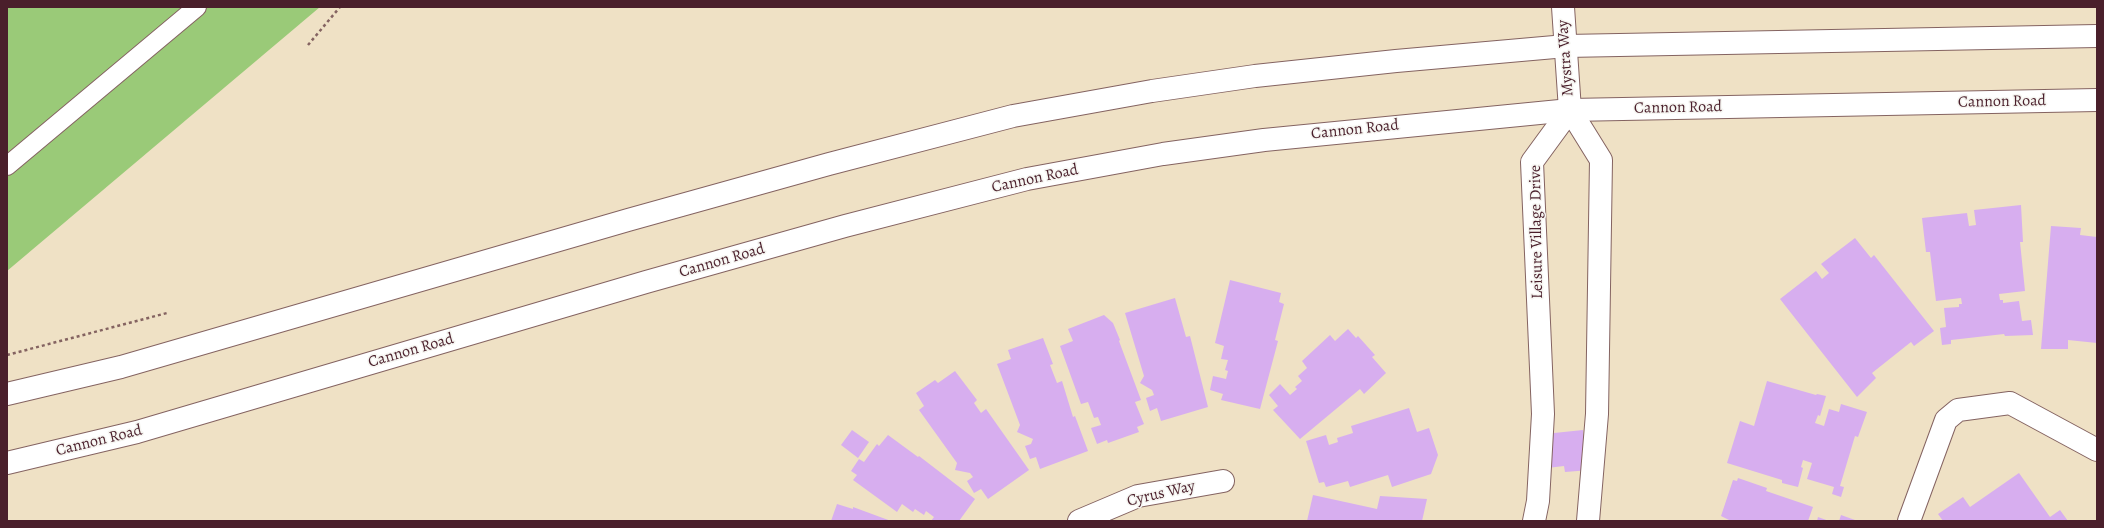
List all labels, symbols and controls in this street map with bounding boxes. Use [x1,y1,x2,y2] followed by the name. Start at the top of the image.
[1554,19,1578,97] street label: Mystra Way
[1958,92,2046,112] street label: Cannon Road
[1634,98,1722,118] street label: Cannon Road
[1310,116,1400,144] street label: Cannon Road
[990,160,1080,198] street label: Cannon Road
[1526,165,1548,299] street label: Leisure Village Drive
[677,240,767,282] street label: Cannon Road
[366,330,456,372] street label: Cannon Road
[54,421,144,461] street label: Cannon Road
[1125,477,1197,511] street label: Cyrus Way

